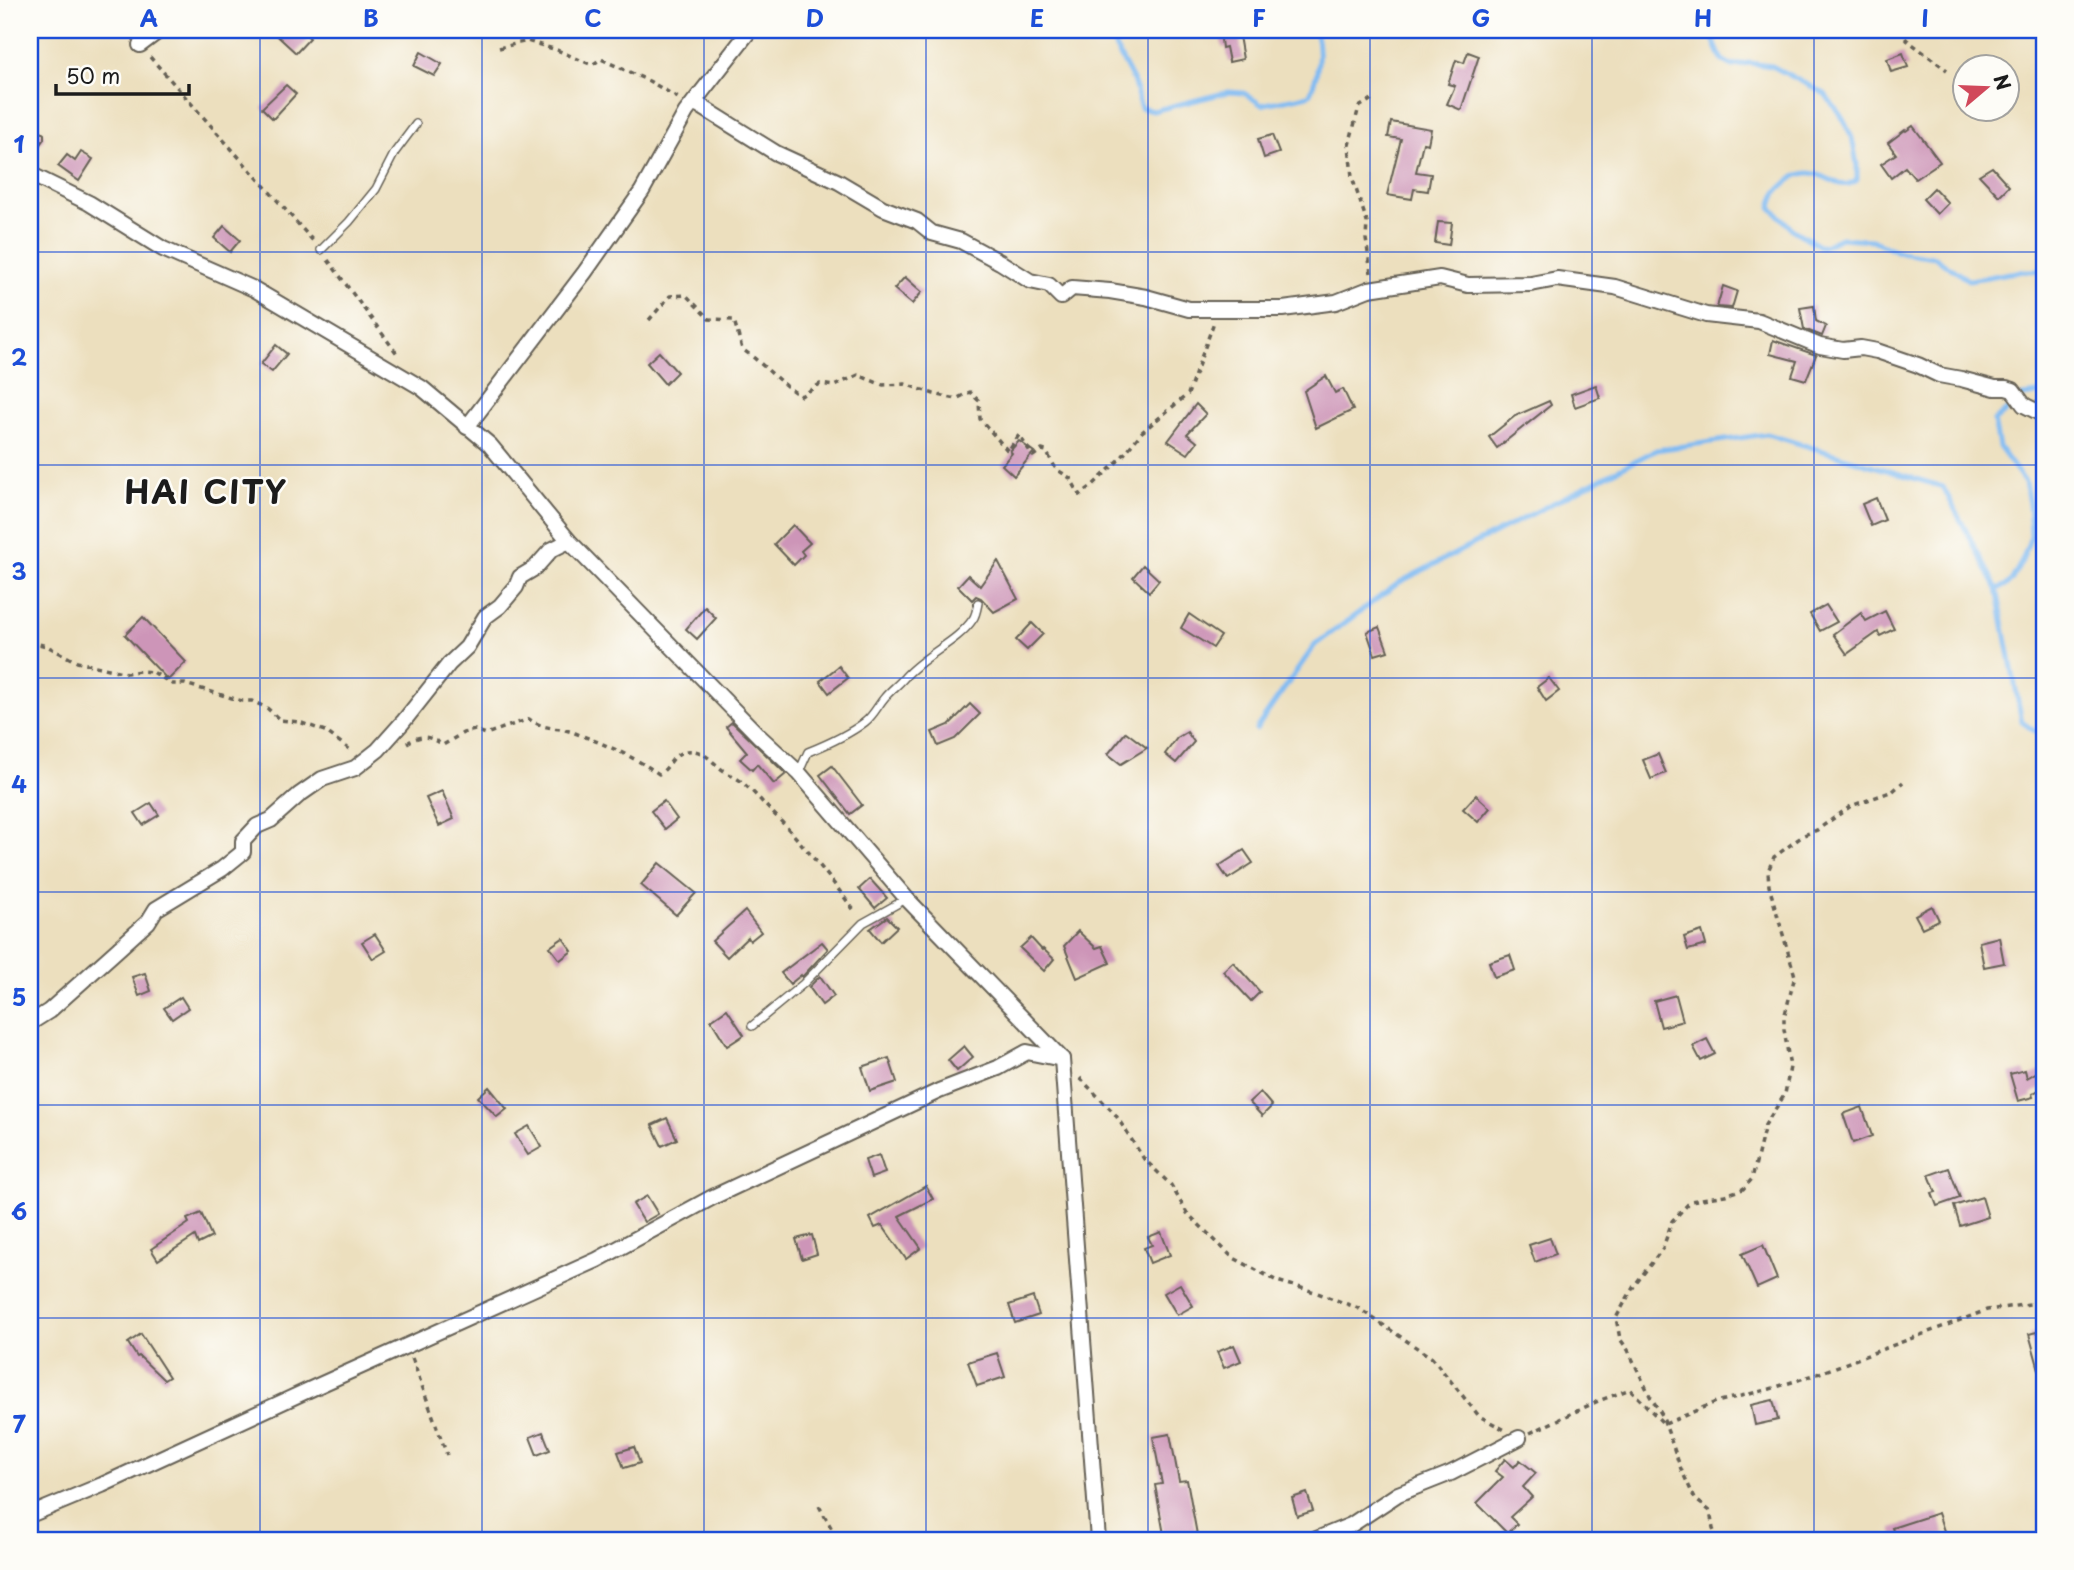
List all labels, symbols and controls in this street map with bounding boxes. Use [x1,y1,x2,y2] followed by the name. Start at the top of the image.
[140,0,158,35] text: A
[363,0,379,35] text: B
[584,0,602,35] text: C
[806,0,824,35] text: D
[1030,0,1044,35] text: E
[1252,0,1266,35] text: F
[1472,0,1490,35] text: G
[1694,0,1712,35] text: H
[1921,0,1929,35] text: I
[56,52,189,96] scale bar
[1952,52,2022,122] north arrow
[66,59,120,91] text: 50 m
[1987,70,2019,94] text: N
[14,126,25,161] text: 1
[11,339,27,374] text: 2
[124,467,288,515] district label: HAI CITY
[11,553,27,588] text: 3
[11,766,27,801] text: 4
[12,979,26,1014] text: 5
[11,1193,27,1228] text: 6
[12,1406,26,1441] text: 7

